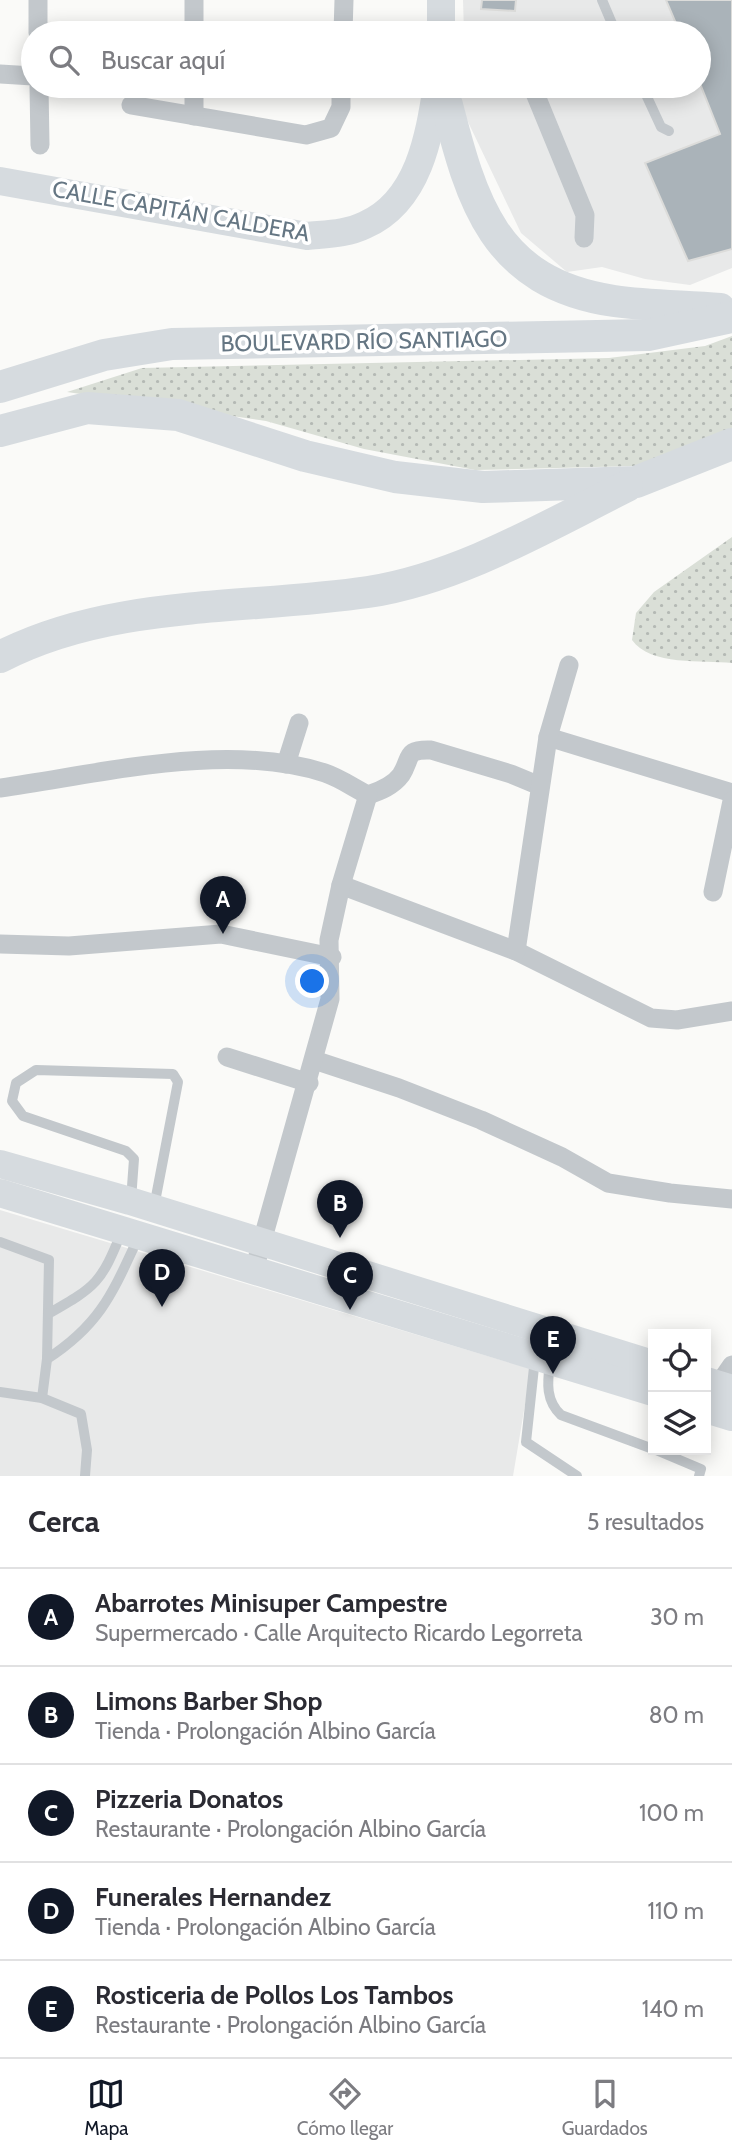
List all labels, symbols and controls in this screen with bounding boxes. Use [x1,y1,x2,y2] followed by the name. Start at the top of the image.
[21,21,711,98] search box
[45,41,83,79] icon: search
[101,44,225,76] text: Buscar aquí
[50,174,312,247] street label: CALLE CAPITÁN CALDERA
[220,323,508,358] street label: BOULEVARD RÍO SANTIAGO
[200,876,246,934] pin: A
[295,964,329,998] your location
[317,1180,363,1238] pin: B
[139,1249,185,1307] pin: D
[327,1252,373,1310] pin: C
[530,1316,576,1374] pin: E
[648,1329,711,1455] map controls
[648,1329,711,1392] button: locate
[648,1392,711,1455] button: layers
[28,1503,100,1540] text: Cerca
[587,1508,704,1536] text: 5 resultados
[95,1587,447,1619] text: Abarrotes Minisuper Campestre
[44,1603,58,1631] text: A
[650,1603,704,1631] text: 30 m
[95,1619,583,1647] text: Supermercado · Calle Arquitecto Ricardo Legorreta
[95,1685,322,1717] text: Limons Barber Shop
[44,1701,58,1729] text: B
[649,1701,704,1729] text: 80 m
[95,1717,436,1745] text: Tienda · Prolongación Albino García
[95,1783,283,1815] text: Pizzeria Donatos
[44,1799,58,1827] text: C
[639,1799,704,1827] text: 100 m
[95,1815,486,1843] text: Restaurante · Prolongación Albino García
[95,1881,331,1913] text: Funerales Hernandez
[43,1897,59,1925] text: D
[648,1897,704,1925] text: 110 m
[95,1913,436,1941] text: Tienda · Prolongación Albino García
[95,1979,454,2011] text: Rosticeria de Pollos Los Tambos
[44,1995,58,2023] text: E
[642,1995,704,2023] text: 140 m
[95,2011,486,2039] text: Restaurante · Prolongación Albino García
[84,2075,128,2140] tab: Mapa
[297,2075,393,2140] tab: Cómo llegar
[562,2075,648,2140] tab: Guardados

